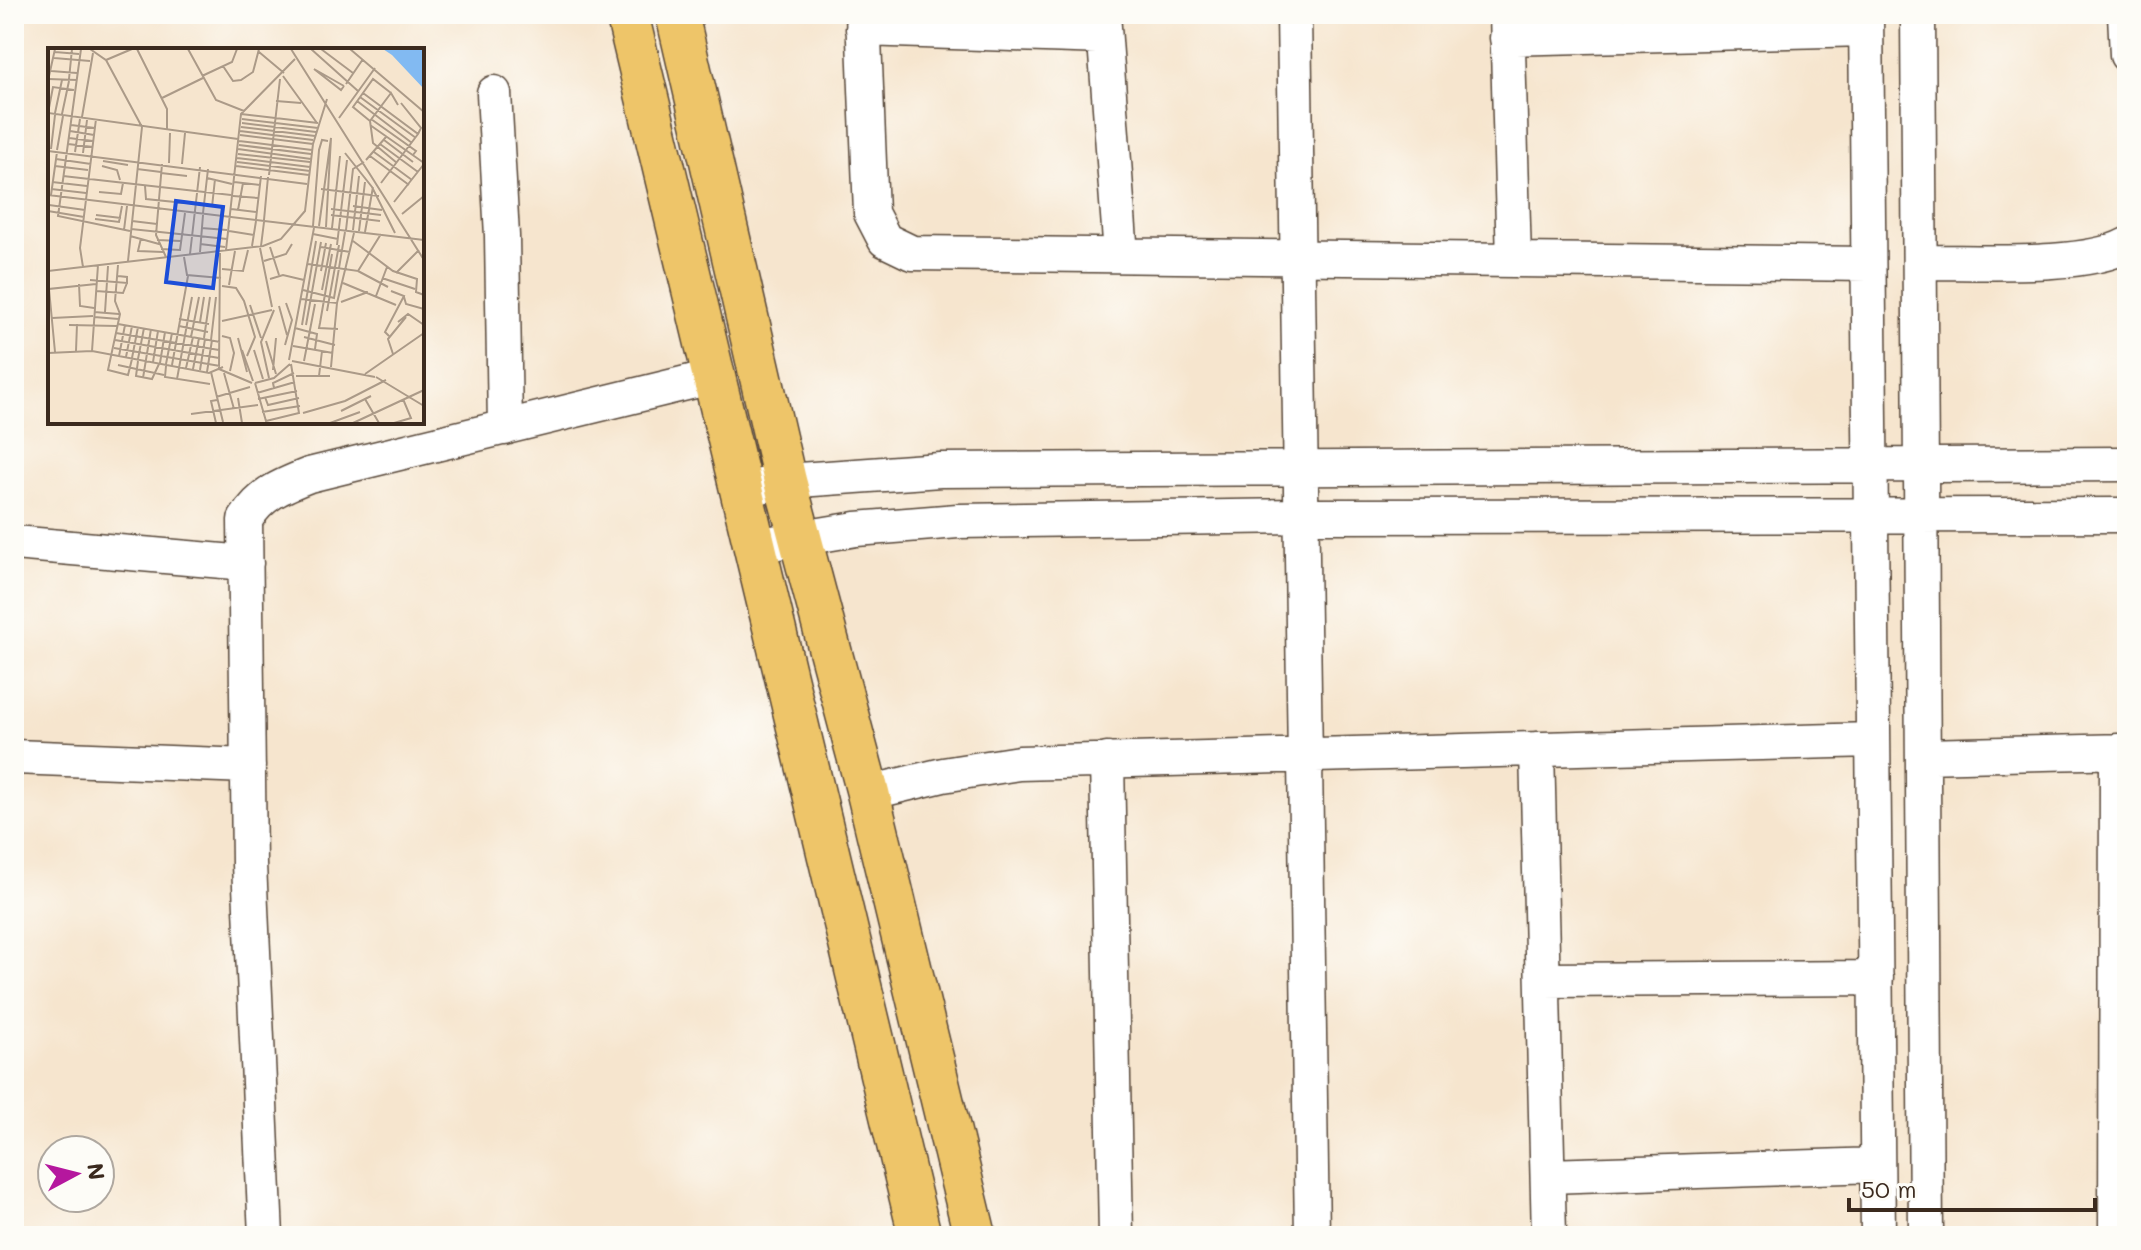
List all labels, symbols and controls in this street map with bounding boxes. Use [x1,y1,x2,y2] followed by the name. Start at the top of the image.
[48,48,424,424] inset map
[36,1134,116,1214] north arrow
[81,1161,112,1182] text: N
[1849,1162,2095,1212] scale bar
[1861,1173,1917,1204] text: 50 m

